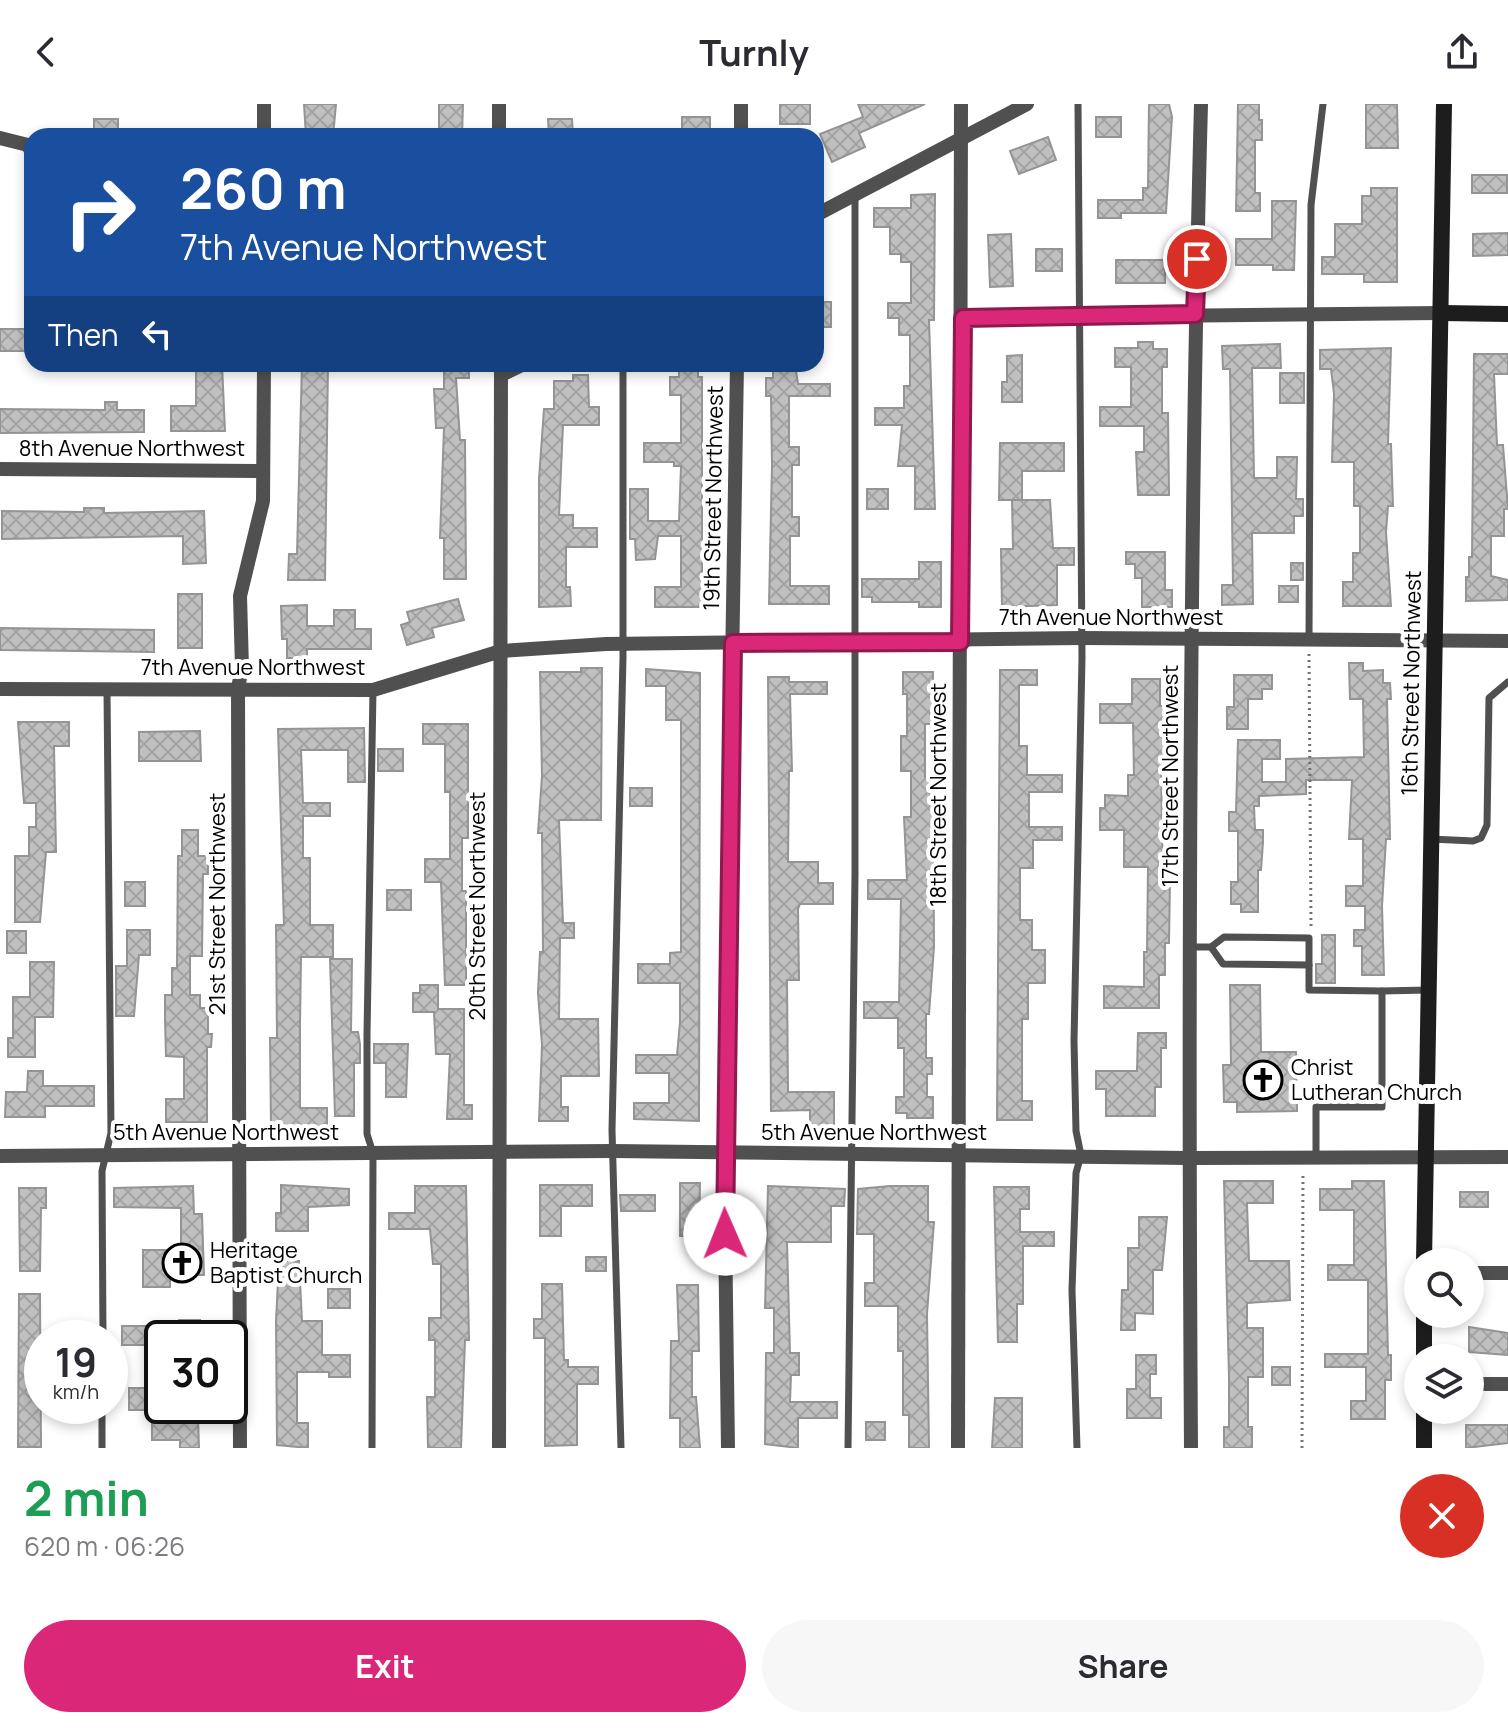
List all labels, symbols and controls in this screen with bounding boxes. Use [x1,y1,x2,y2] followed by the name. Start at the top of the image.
[699,28,809,77] text: Turnly
[24,30,68,74] icon: back
[1440,30,1484,74] icon: share
[180,149,347,226] text: 260 m
[48,160,152,264] icon: right
[180,222,548,271] text: 7th Avenue Northwest
[1163,225,1231,293] pin
[1175,237,1219,281] icon: arrive
[135,312,179,356] icon: left
[48,314,119,355] text: Then
[696,385,730,611] street label: 19th Street Northwest
[19,433,245,463] street label: 8th Avenue Northwest
[1394,570,1428,796] street label: 16th Street Northwest
[999,602,1223,632] street label: 7th Avenue Northwest
[141,652,365,682] street label: 7th Avenue Northwest
[1155,665,1185,887] street label: 17th Street Northwest
[923,683,953,907] street label: 18th Street Northwest
[462,791,492,1020] street label: 20th Street Northwest
[202,793,232,1015] street label: 21st Street Northwest
[1291,1052,1462,1107] place label: Christ Lutheran Church
[1242,1059,1284,1101] church icon: Christ Lutheran Church
[113,1117,339,1147] street label: 5th Avenue Northwest
[761,1117,987,1147] street label: 5th Avenue Northwest
[683,1192,767,1276] position arrow
[210,1235,362,1290] place label: Heritage Baptist Church
[161,1242,203,1284] church icon: Heritage Baptist Church
[1404,1248,1484,1424] map controls
[1404,1248,1484,1328] button: search
[144,1320,248,1424] speed limit sign: 30
[55,1334,97,1389] text: 19
[1404,1344,1484,1424] button: layers
[53,1378,99,1405] text: km/h
[24,1465,149,1530] text: 2 min
[1400,1474,1484,1558] button: close
[24,1528,185,1564] text: 620 m · 06:26
[24,1620,746,1712] button: Exit
[762,1620,1484,1712] button: Share

